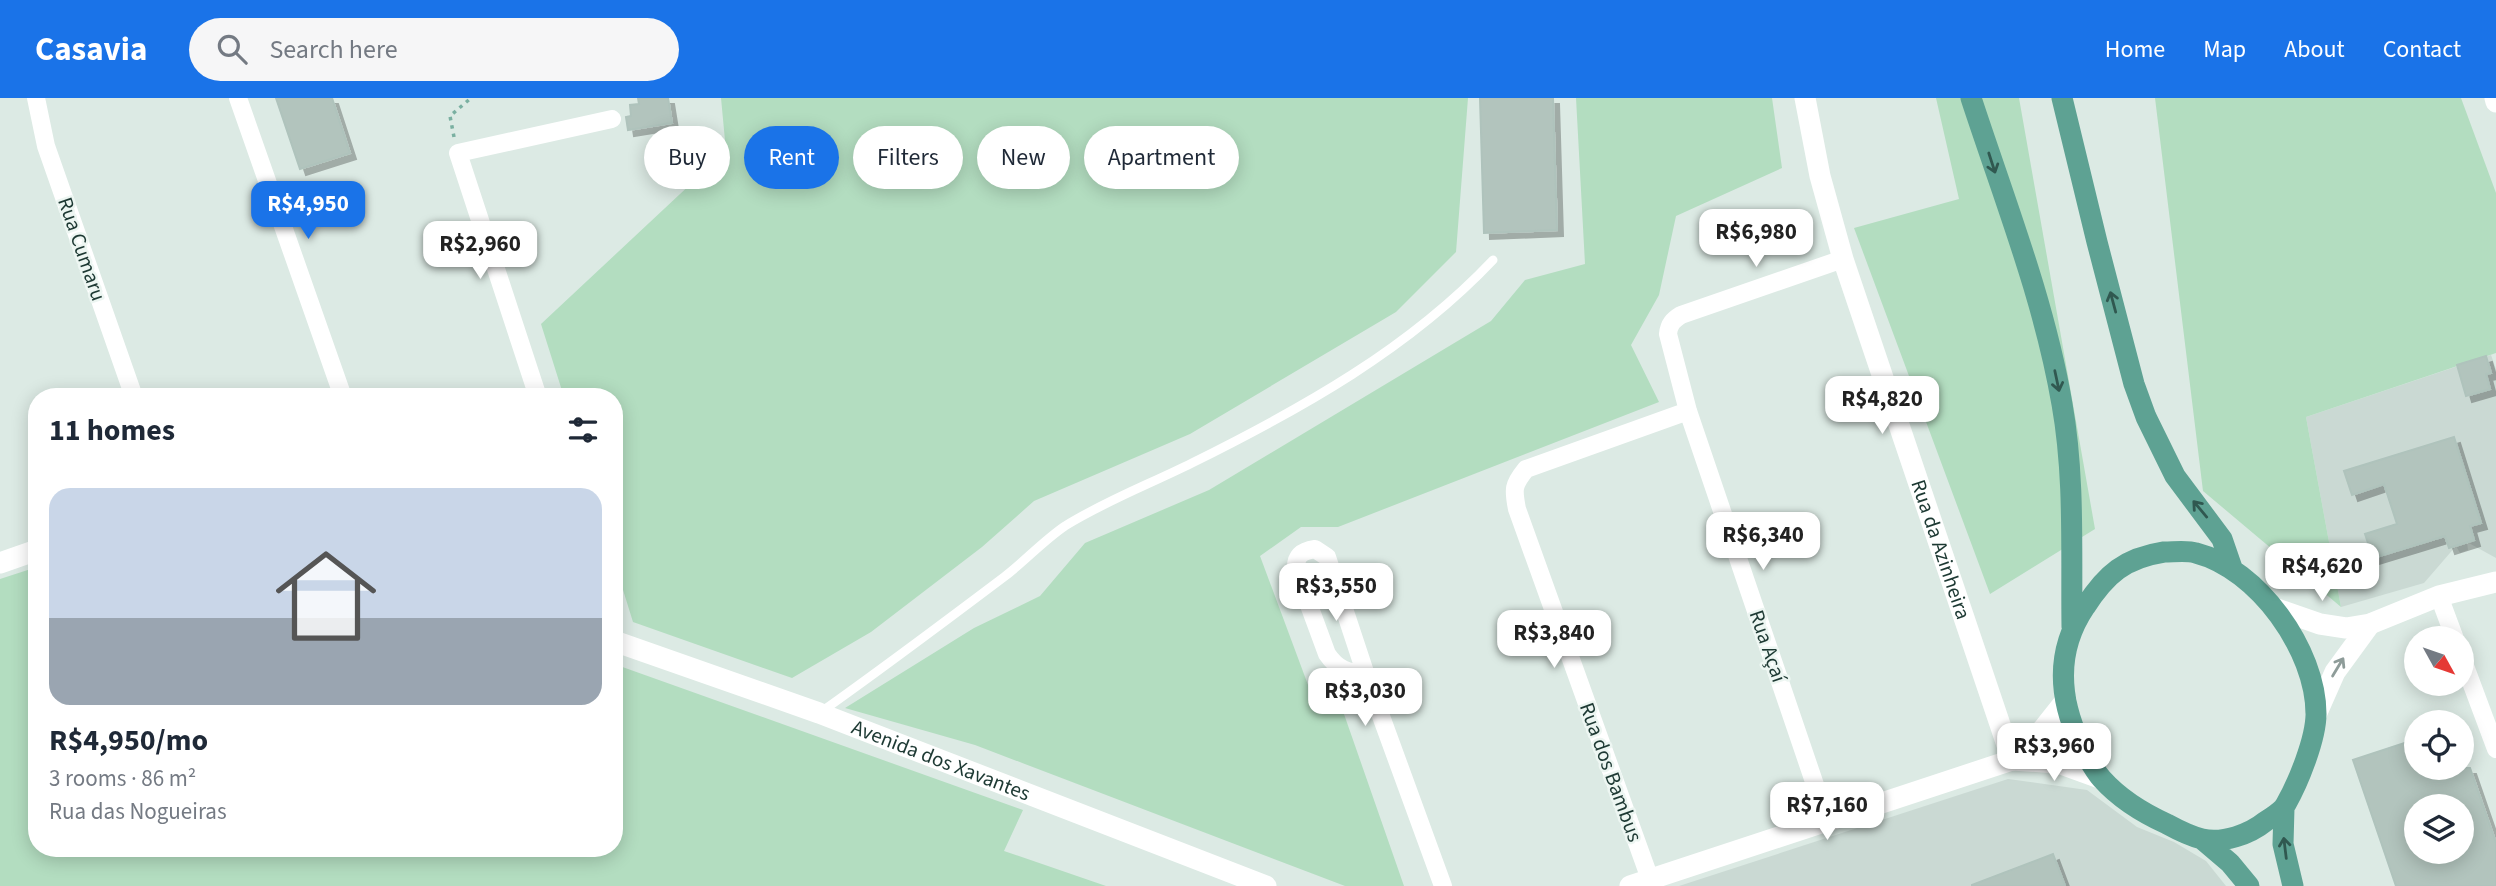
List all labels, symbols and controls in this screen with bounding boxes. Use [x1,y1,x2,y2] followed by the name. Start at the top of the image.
[189,18,679,81] search box
[35,26,147,73] text: Casavia
[213,30,251,68] icon: search
[269,31,398,68] text: Search here
[2105,32,2165,67] text: Home
[2203,32,2246,67] text: Map
[2284,32,2345,67] text: About
[2383,32,2461,67] text: Contact
[644,126,730,189] chip: Buy
[744,126,839,189] chip: Rent
[853,126,963,189] chip: Filters
[977,126,1070,189] chip: New
[1084,126,1239,189] chip: Apartment
[1986,152,1999,174] one-way arrow
[243,181,373,241] pin: R$4,950
[267,187,349,220] text: R$4,950
[50,193,114,305] street label: Rua Cumaru
[1691,209,1821,269] pin: R$6,980
[1715,215,1797,248] text: R$6,980
[415,222,545,281] pin: R$2,960
[439,227,521,260] text: R$2,960
[2105,291,2118,313] one-way arrow
[2051,369,2065,392] one-way arrow
[1817,376,1947,436] pin: R$4,820
[1841,382,1923,415] text: R$4,820
[49,409,175,452] text: 11 homes
[564,411,602,449] icon: filters
[1903,475,1979,623] street label: Rua da Azinheira
[2192,501,2208,519] one-way arrow
[1698,512,1828,572] pin: R$6,340
[1722,518,1804,551] text: R$6,340
[263,533,389,659] icon: home
[2257,544,2387,603] pin: R$4,620
[2281,549,2363,582] text: R$4,620
[1271,564,1401,623] pin: R$3,550
[1295,569,1377,602] text: R$3,550
[1742,606,1795,687] street label: Rua Açaí
[1489,610,1619,670] pin: R$3,840
[1513,616,1595,649] text: R$3,840
[2404,626,2474,696] north arrow
[2404,626,2474,864] map controls
[2332,657,2346,677] one-way arrow
[1300,668,1430,728] pin: R$3,030
[1324,674,1406,707] text: R$3,030
[1572,698,1650,846] street label: Rua dos Bambus
[2404,710,2474,780] button: locate
[847,712,1035,808] street label: Avenida dos Xavantes
[49,719,208,762] text: R$4,950/mo
[1989,724,2119,783] pin: R$3,960
[2013,729,2095,762] text: R$3,960
[49,762,196,795] text: 3 rooms · 86 m²
[1762,782,1892,842] pin: R$7,160
[1786,788,1868,821] text: R$7,160
[2404,794,2474,864] button: layers
[49,795,227,828] text: Rua das Nogueiras
[2278,837,2291,860] one-way arrow

